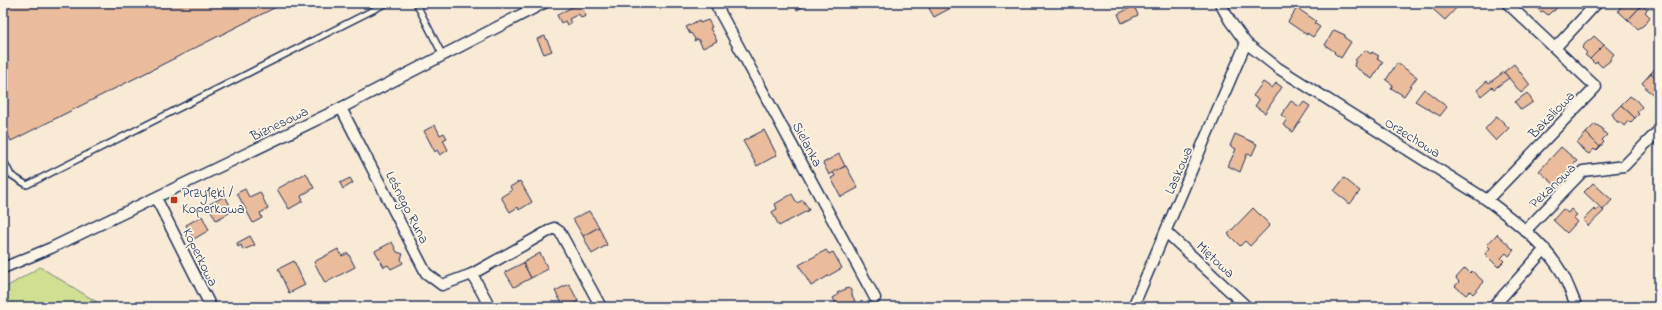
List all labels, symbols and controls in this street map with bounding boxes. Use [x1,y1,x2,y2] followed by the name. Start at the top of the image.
[1523,86,1580,144] street label: Bakaliowa
[246,101,312,148] street label: Biznesowa
[1380,113,1444,164] street label: Orzechowa
[786,118,827,171] street label: Sielanka
[1160,143,1199,198] street label: Laskowa
[1525,158,1581,214] street label: Pekanowa
[378,168,434,248] street label: Leśnego Runa
[182,183,244,220] place label: Przyłęki / Koperkowa
[169,195,179,205] marker: Przyłęki / Koperkowa
[177,225,223,290] street label: Koperkowa
[1191,237,1239,283] street label: Miętowa

